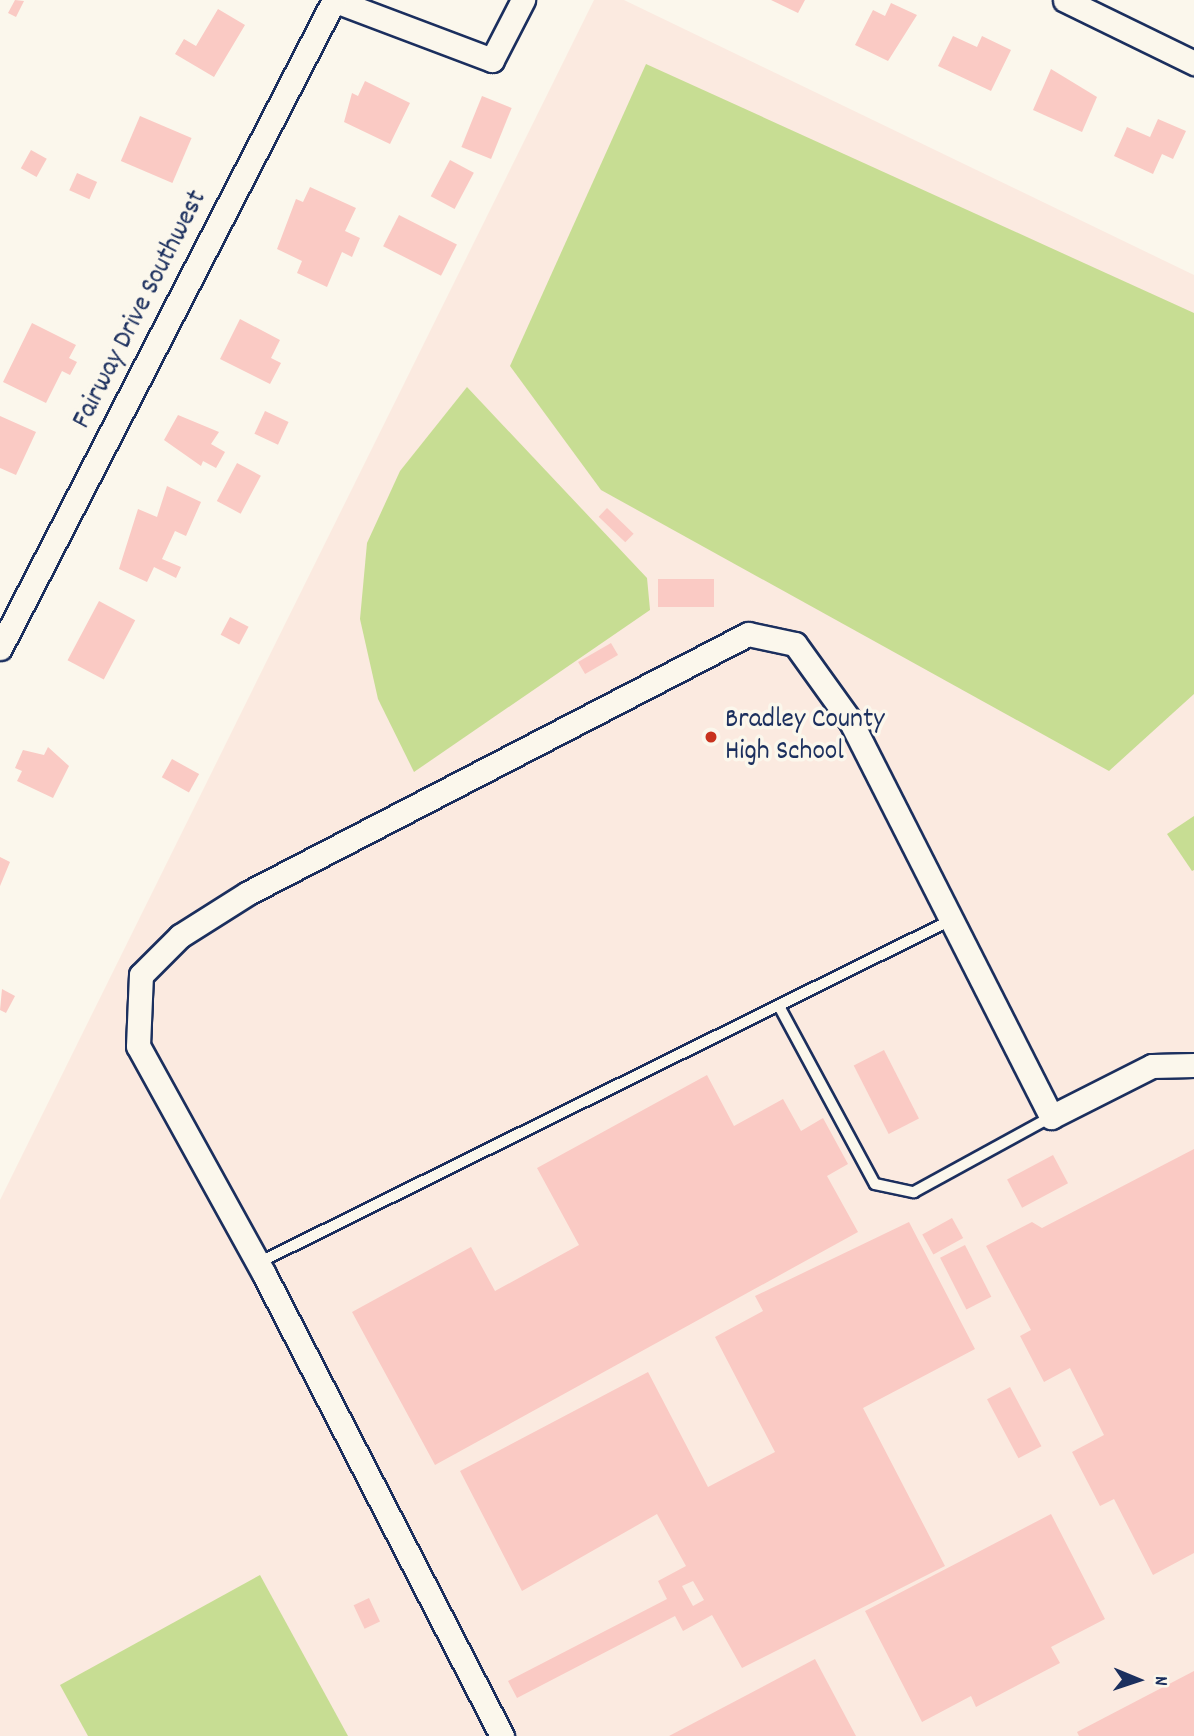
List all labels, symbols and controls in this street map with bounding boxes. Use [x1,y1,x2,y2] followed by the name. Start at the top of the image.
[66,185,216,435] street label: Fairway Drive Southwest
[725,704,885,770] place label: Bradley County High School
[703,729,719,745] marker: Bradley County High School
[1103,1645,1173,1715] north arrow
[1146,1676,1173,1686] text: N

